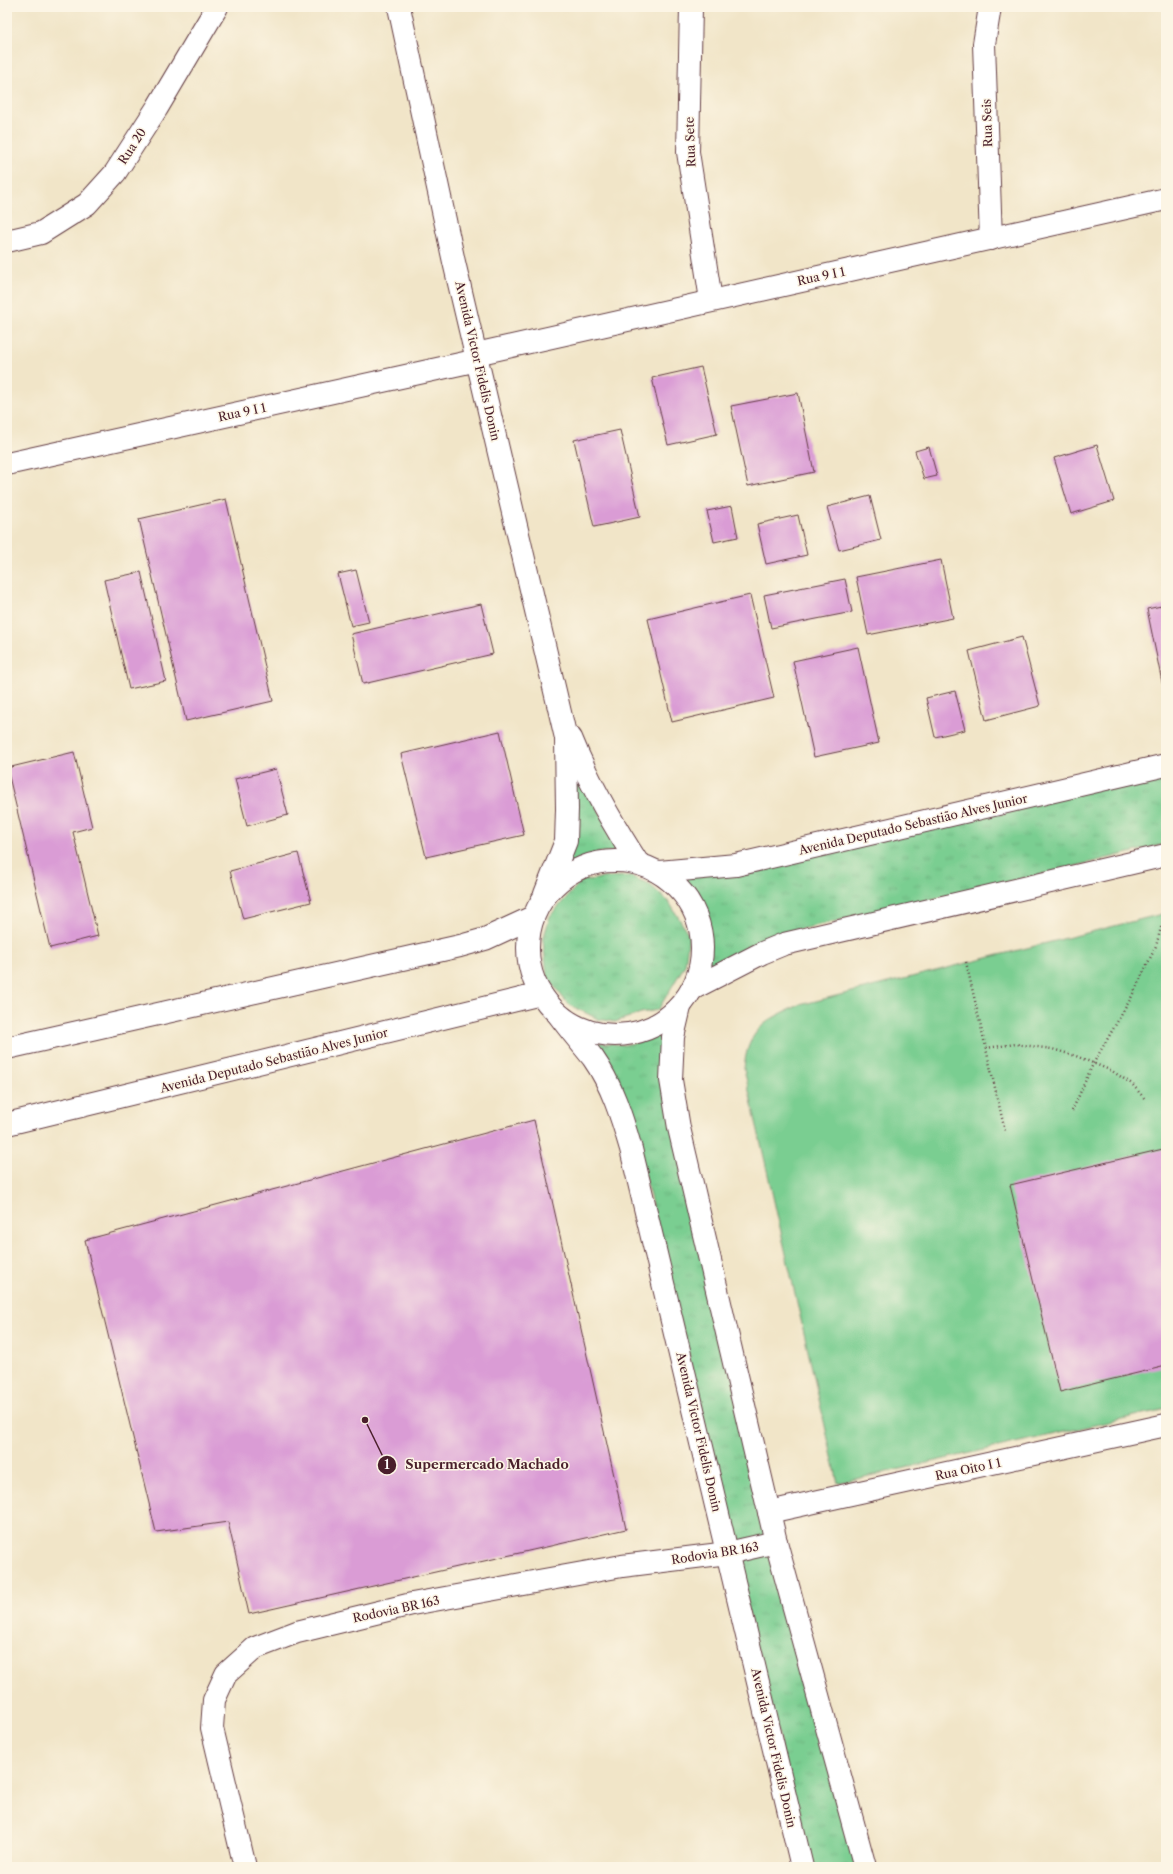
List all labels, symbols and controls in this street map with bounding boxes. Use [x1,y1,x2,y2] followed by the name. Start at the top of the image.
[979,99,995,147] street label: Rua Seis
[682,116,698,167] street label: Rua Sete
[115,125,149,167] street label: Rua 20
[796,264,846,288] street label: Rua 9 I 1
[452,279,504,443] street label: Avenida Victor Fidelis Donin
[217,400,267,424] street label: Rua 9 I 1
[796,790,1029,858] street label: Avenida Deputado Sebastião Alves Junior
[158,1024,389,1096] street label: Avenida Deputado Sebastião Alves Junior
[673,1350,725,1514] street label: Avenida Victor Fidelis Donin
[377,1452,577,1477] callout: Supermercado Machado
[934,1455,1002,1483] street label: Rua Oito I 1
[405,1456,569,1472] text: Supermercado Machado
[384,1457,390,1472] text: 1
[670,1539,760,1567] street label: Rodovia BR 163
[351,1592,441,1626] street label: Rodovia BR 163
[748,1666,800,1830] street label: Avenida Victor Fidelis Donin

